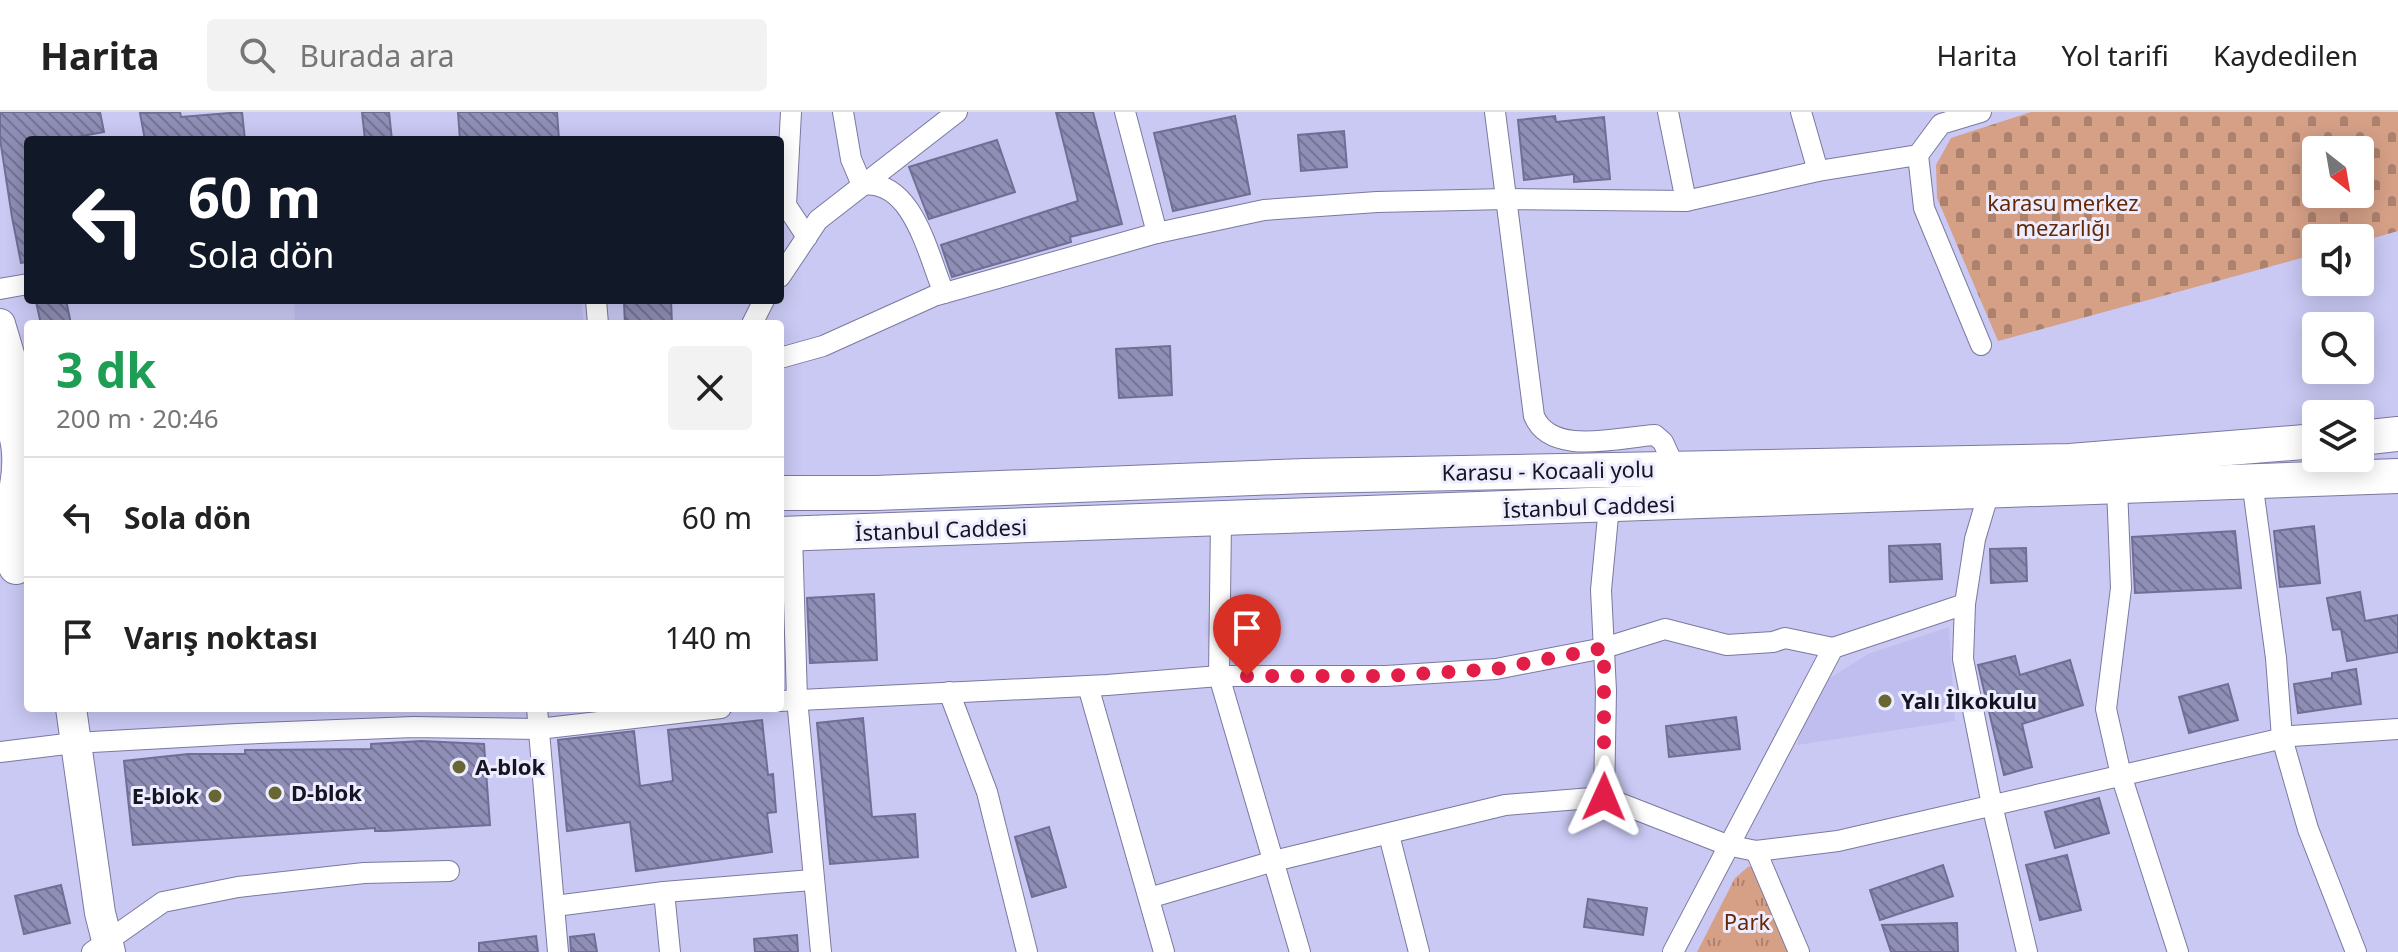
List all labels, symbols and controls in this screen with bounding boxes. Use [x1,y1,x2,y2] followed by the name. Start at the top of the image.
[207,19,767,91] search box
[40,29,159,81] text: Harita
[235,33,279,77] icon: search
[299,35,455,76] text: Burada ara
[1936,36,2018,74] text: Harita
[2062,36,2169,74] text: Yol tarifi
[2213,36,2358,74] text: Kaydedilen
[2302,136,2374,208] north arrow
[2302,136,2374,472] map controls
[188,158,321,234] text: 60 m
[56,168,160,272] icon: left
[1987,187,2139,242] park label: karasu merkez mezarlığı
[2302,224,2374,296] button: sound
[188,230,335,279] text: Sola dön
[2302,312,2374,384] button: search
[56,337,156,402] text: 3 dk
[668,346,752,430] button: close
[56,400,219,436] text: 200 m · 20:46
[2302,400,2374,472] button: layers
[1441,453,1655,487] street label: Karasu - Kocaali yolu
[1502,488,1676,524] street label: İstanbul Caddesi
[56,495,100,539] icon: left
[124,497,251,538] text: Sola dön
[682,497,752,538] text: 60 m
[854,511,1028,547] street label: İstanbul Caddesi
[1213,594,1281,676] pin
[1225,606,1269,650] icon: arrive
[56,615,100,659] icon: arrive
[124,617,318,658] text: Varış noktası
[665,617,752,658] text: 140 m
[1901,685,2037,715] place label: Yalı İlkokulu
[1876,692,1894,710] marker: Yalı İlkokulu
[475,751,545,781] place label: A-blok
[1562,755,1646,839] position arrow
[450,758,468,776] marker: A-blok
[291,777,362,807] place label: D-blok
[132,780,199,810] place label: E-blok
[266,784,284,802] marker: D-blok
[206,787,224,805] marker: E-blok
[1724,906,1770,936] park label: Park

